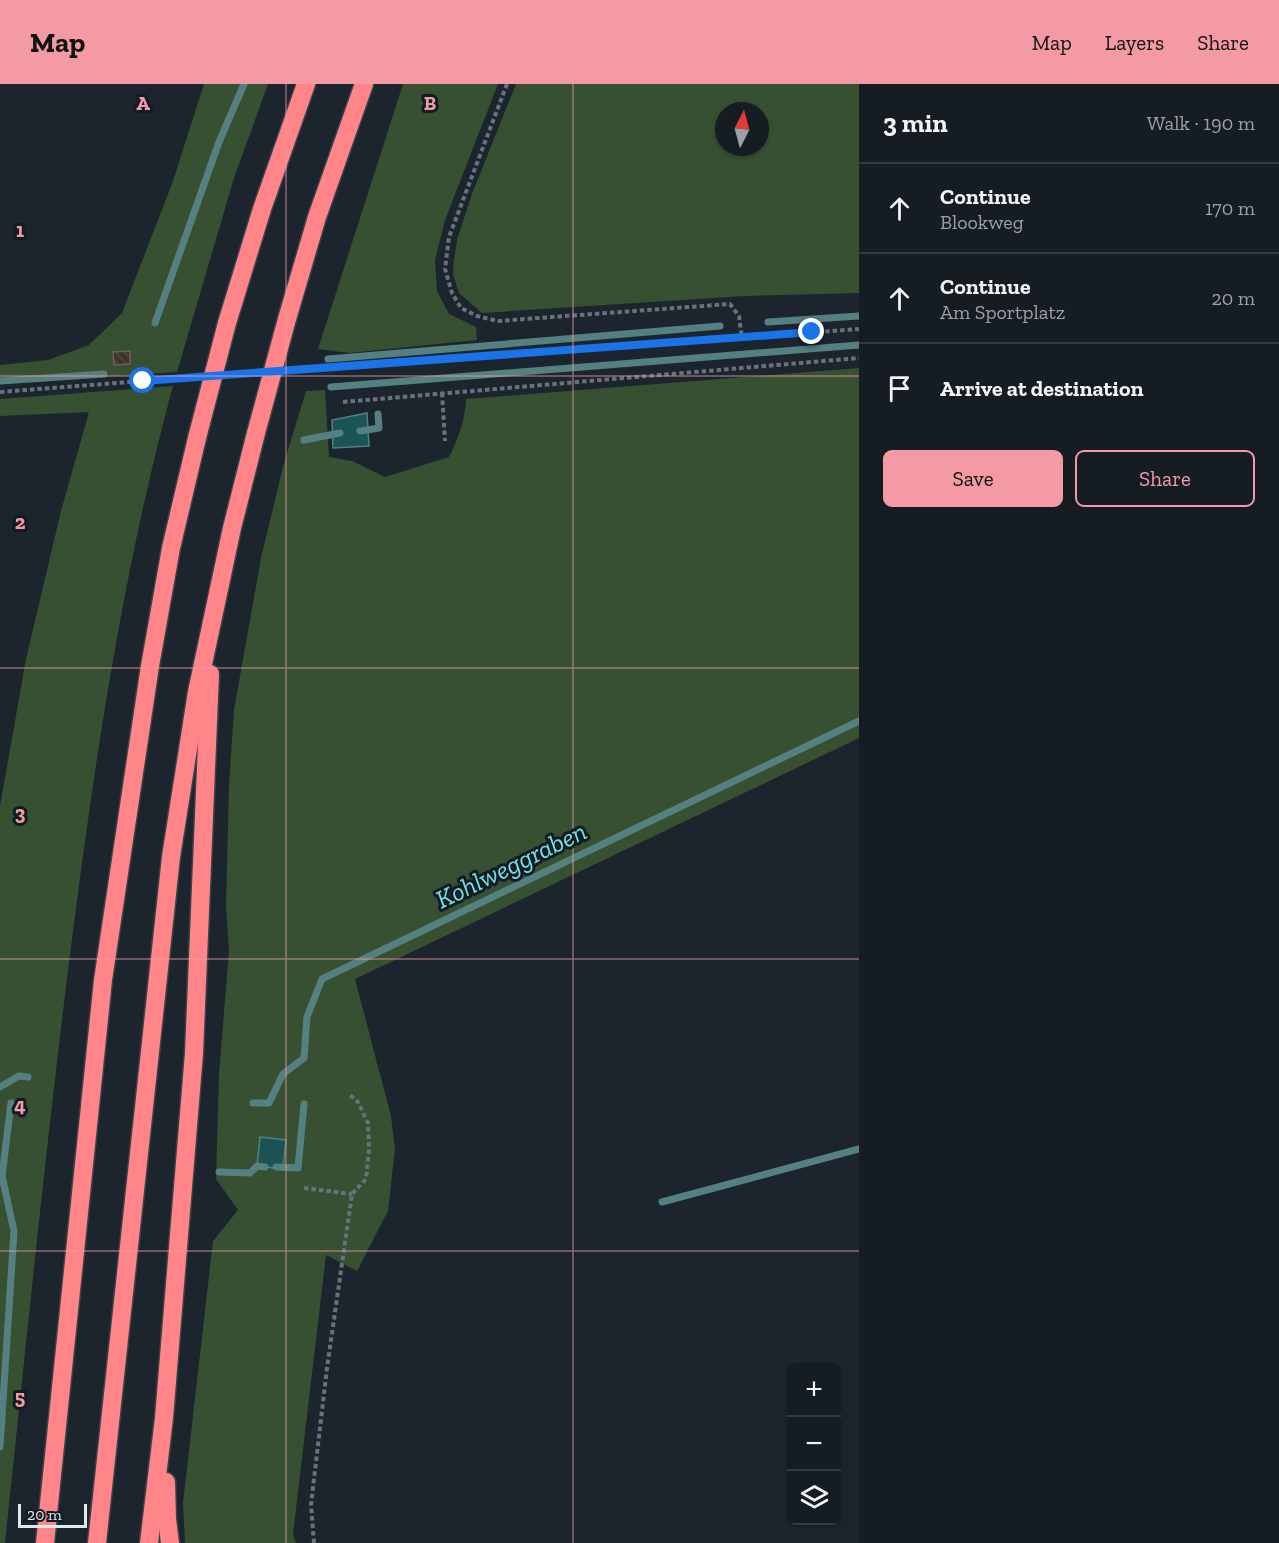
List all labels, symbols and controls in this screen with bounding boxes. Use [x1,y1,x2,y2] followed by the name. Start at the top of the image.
[30,26,85,59] text: Map
[1032,30,1072,55] text: Map
[1105,30,1164,55] text: Layers
[1197,30,1249,55] text: Share
[136,91,150,115] text: A
[424,91,436,115] text: B
[715,102,769,156] north arrow
[883,107,948,139] text: 3 min
[1147,111,1255,135] text: Walk · 190 m
[940,183,1031,210] text: Continue
[883,192,916,225] icon: ahead
[1205,196,1255,220] text: 170 m
[940,210,1024,234] text: Blookweg
[16,218,24,242] text: 1
[940,273,1031,300] text: Continue
[883,282,916,315] icon: ahead
[1211,286,1255,310] text: 20 m
[940,300,1065,324] text: Am Sportplatz
[798,318,824,344] route end
[129,367,155,393] route start
[883,372,916,405] icon: arrive
[940,375,1143,402] text: Arrive at destination
[883,450,1063,507] button: Save
[1075,450,1255,507] button: Share
[15,510,26,534] text: 2
[15,801,26,825] text: 3
[430,815,592,915] water label: Kohlweggraben
[14,1093,26,1117] text: 4
[787,1363,841,1525] map controls
[787,1363,841,1417] button: +
[15,1385,25,1409] text: 5
[787,1417,841,1471] button: −
[787,1471,841,1525] button: layers
[18,1501,87,1528] scale bar
[27,1505,62,1524] text: 20 m

